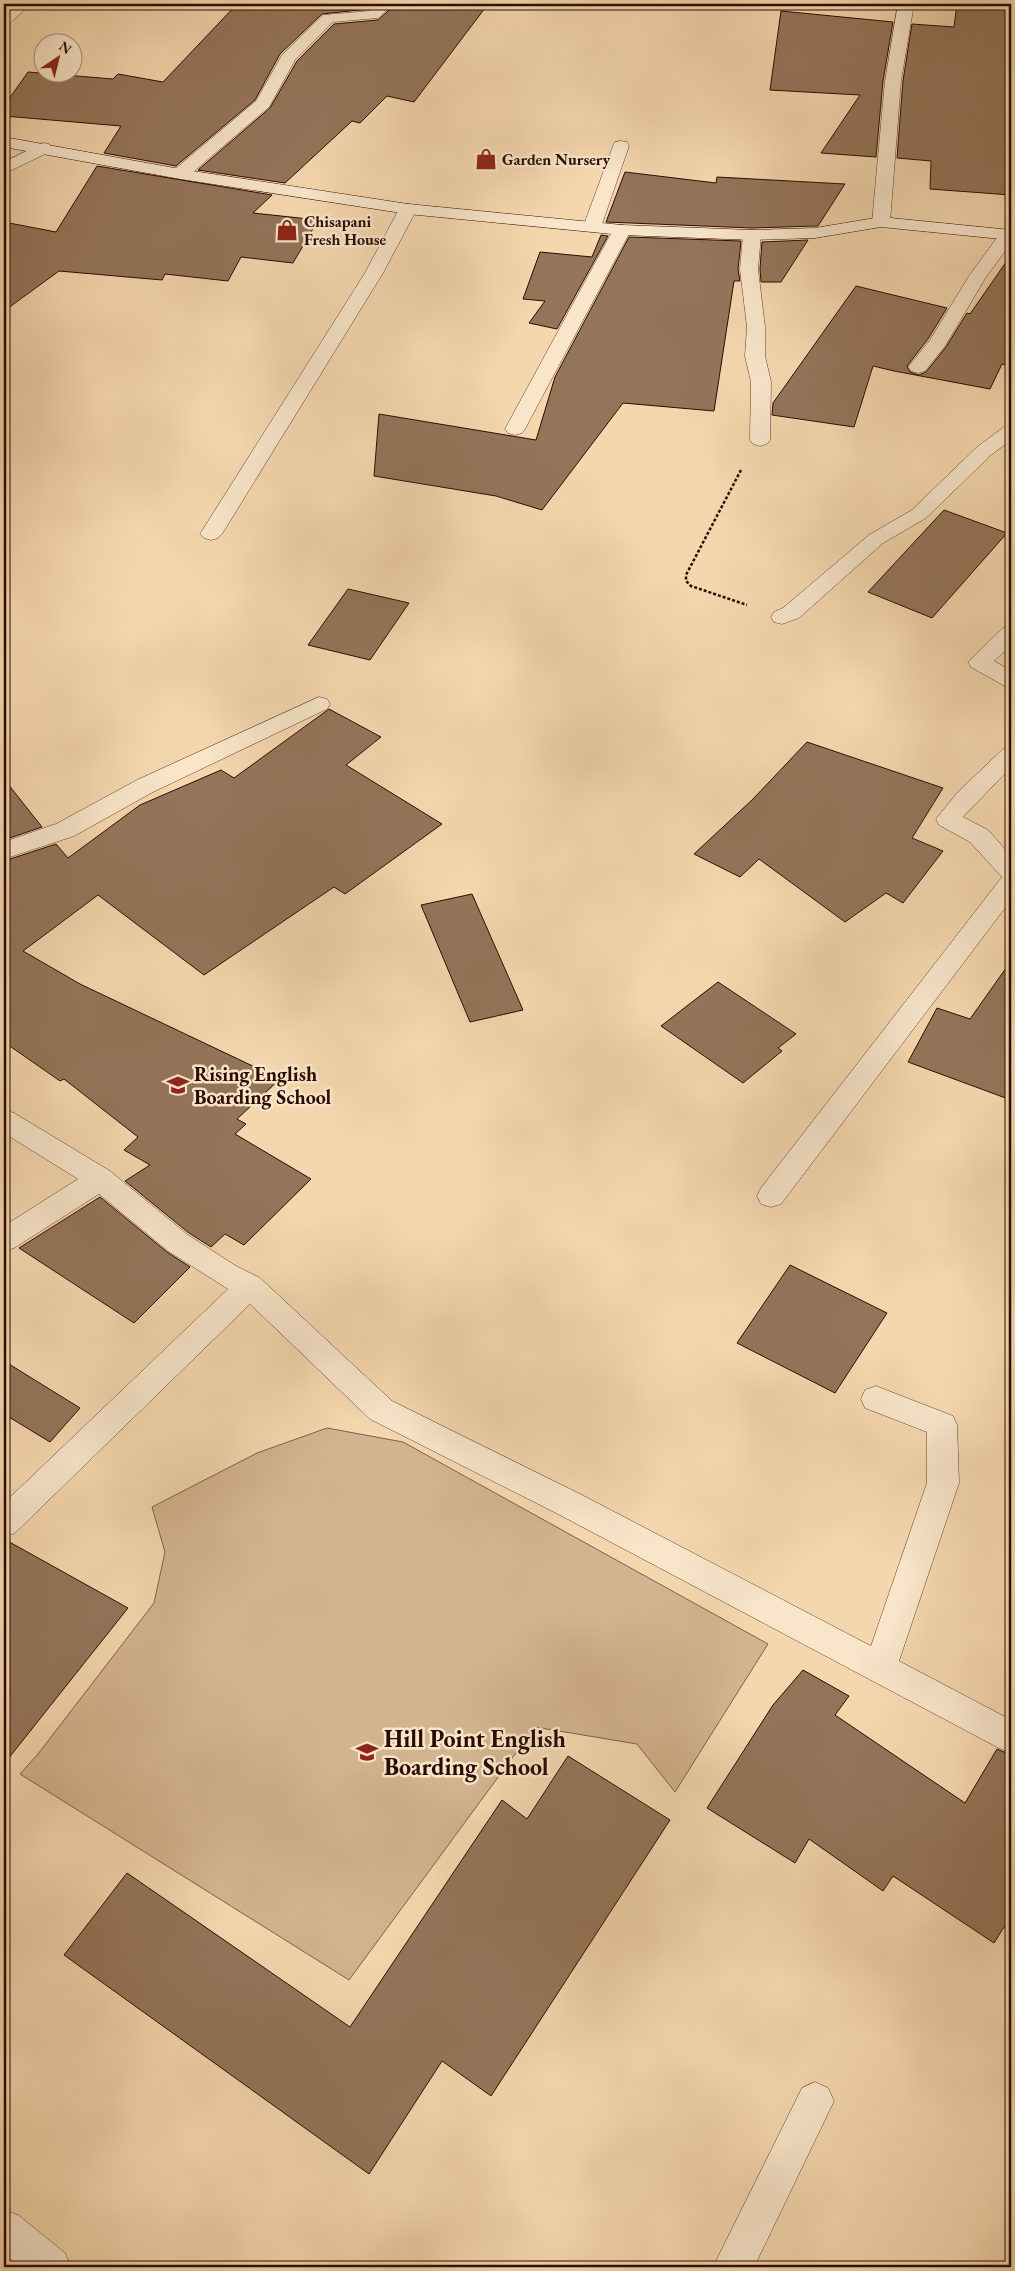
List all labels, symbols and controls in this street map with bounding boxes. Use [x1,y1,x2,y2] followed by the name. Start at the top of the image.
[32,32,82,82] north arrow
[56,37,76,58] text: N
[473,146,499,172] shop icon: Garden Nursery
[502,149,610,170] place label: Garden Nursery
[304,211,387,250] place label: Chisapani Fresh House
[274,217,300,243] shop icon: Chisapani Fresh House
[194,1061,332,1110] place label: Rising English Boarding School
[165,1072,191,1098] school or university icon: Rising English Boarding School
[384,1723,567,1783] place label: Hill Point English Boarding School
[354,1739,380,1765] school or university icon: Hill Point English Boarding School

